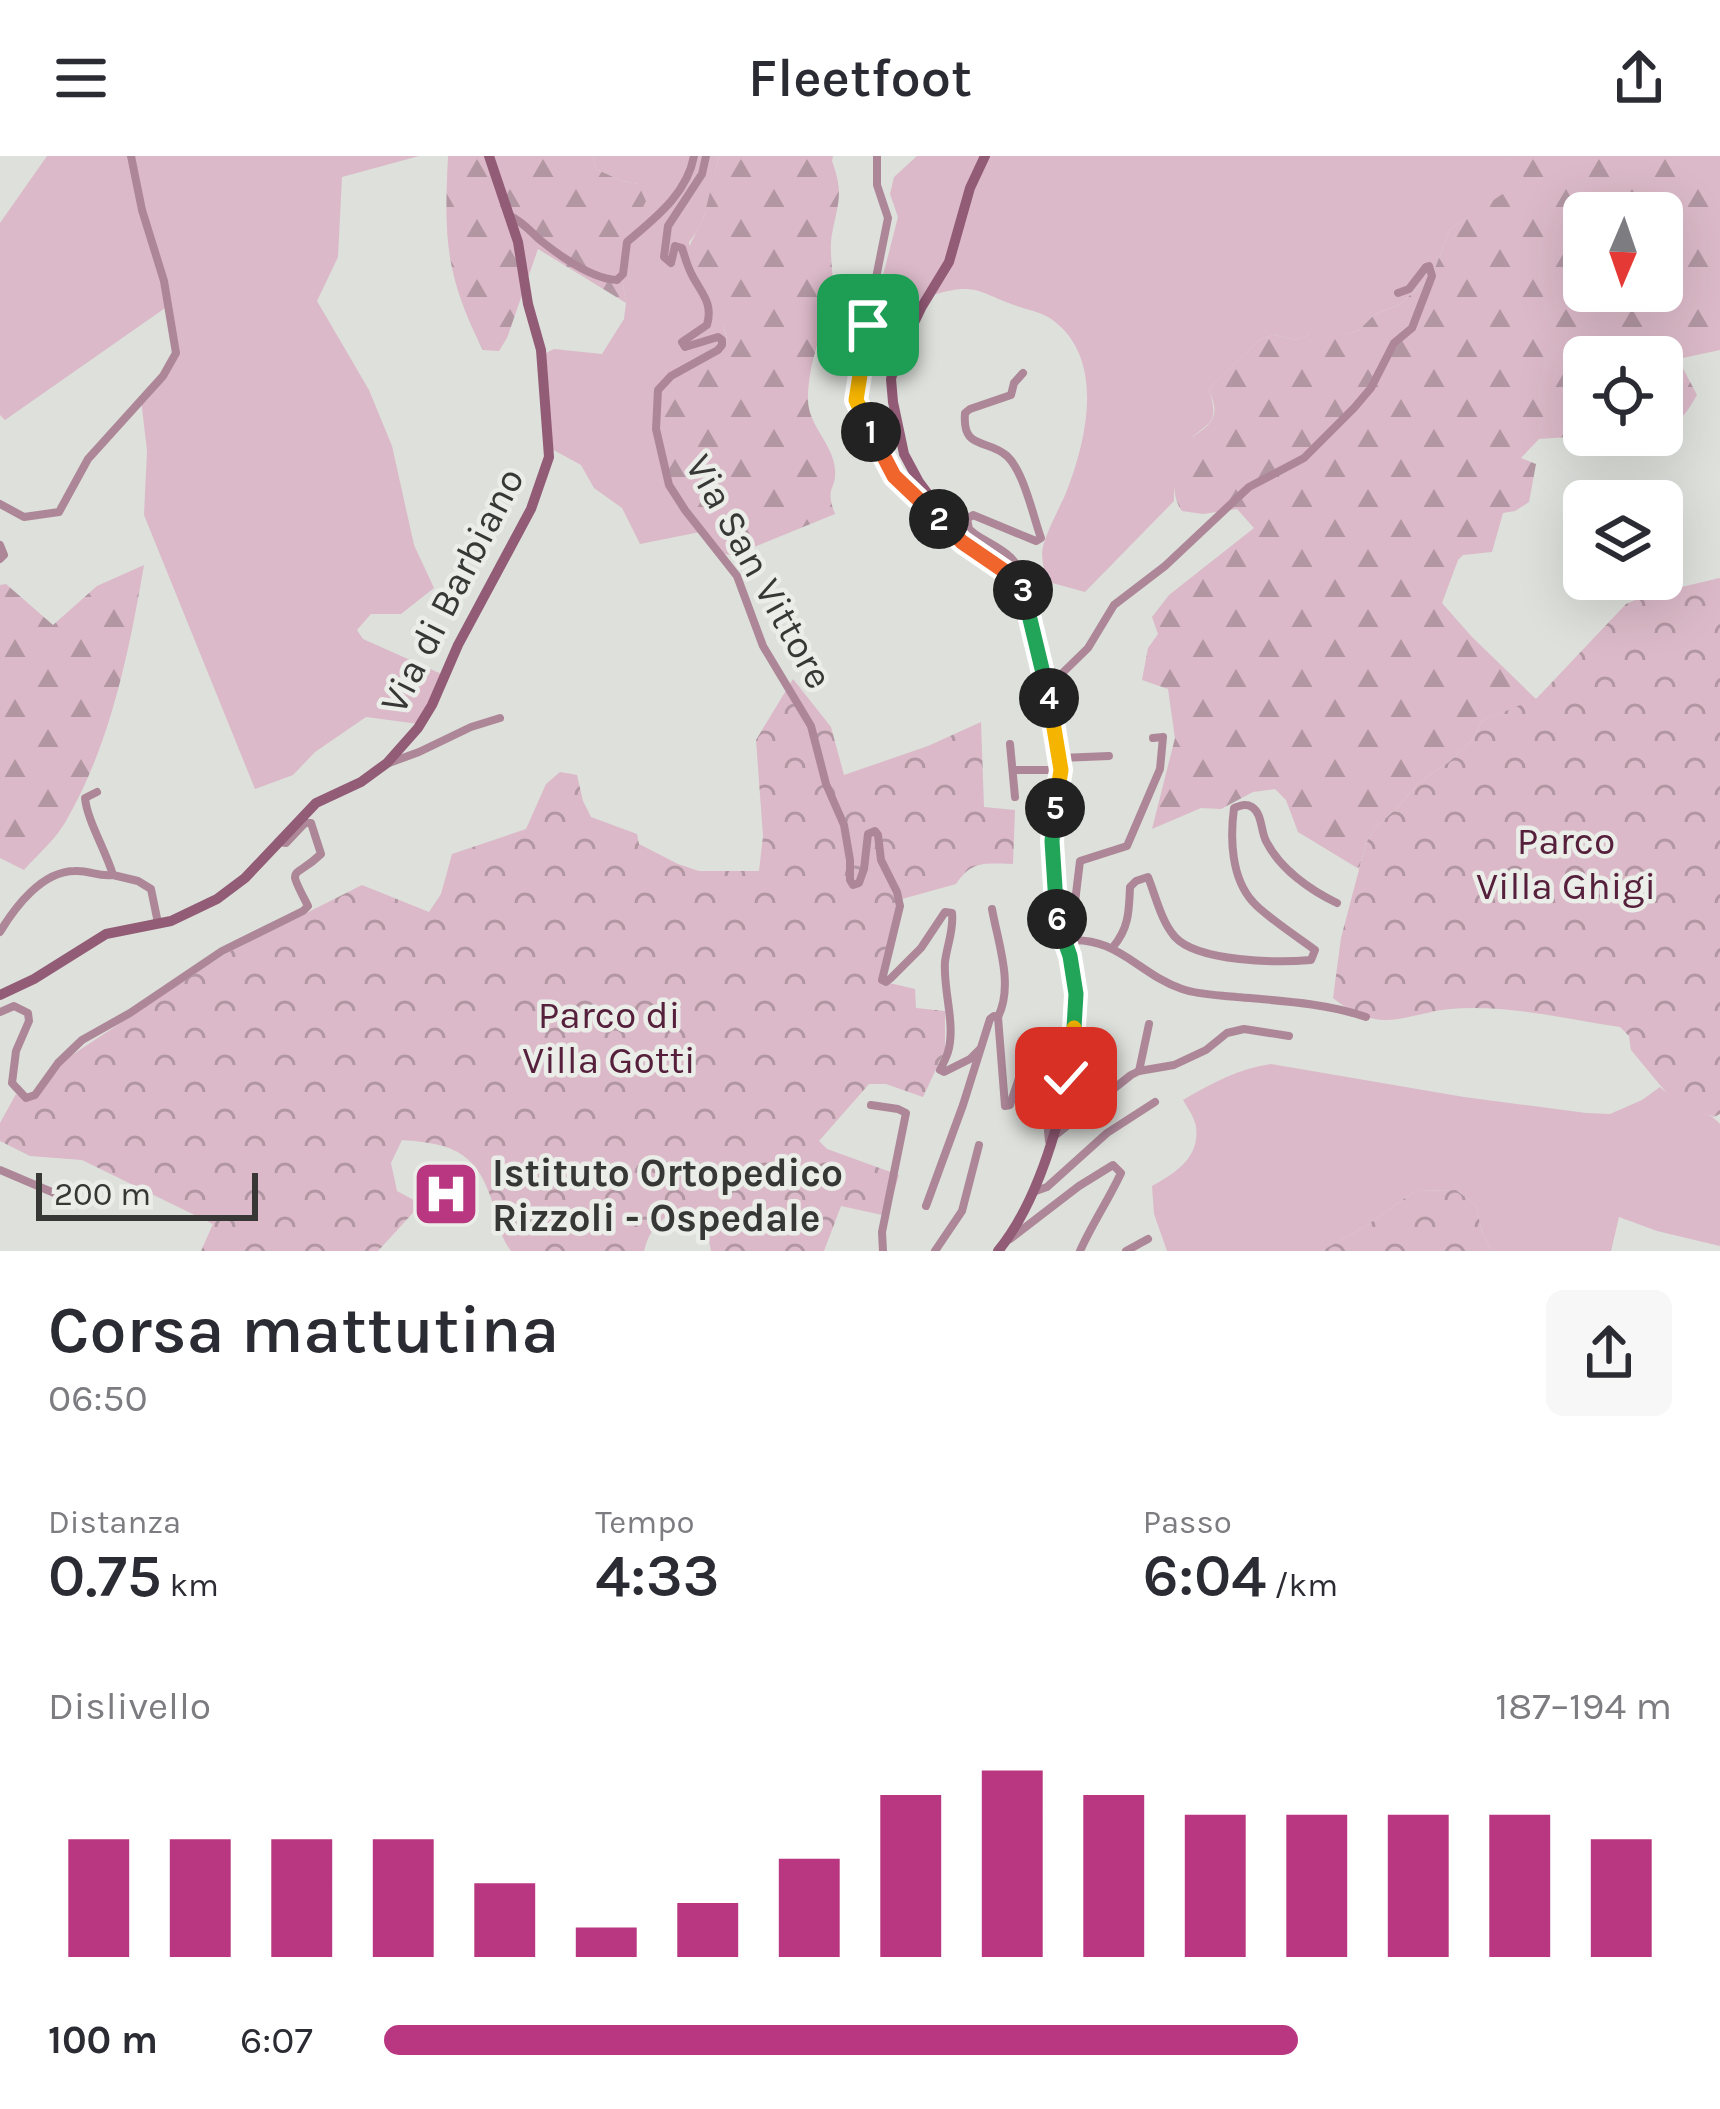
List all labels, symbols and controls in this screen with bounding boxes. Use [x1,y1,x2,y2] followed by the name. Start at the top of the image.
[48,45,114,111] icon: menu
[1606,45,1672,111] icon: share
[748,46,972,110] text: Fleetfoot
[1563,192,1683,312] north arrow
[1563,192,1683,600] map controls
[817,274,919,376] pin
[835,292,901,358] icon: arrive
[1563,336,1683,456] button: locate
[841,402,901,462] pin: 1
[865,413,877,451] text: 1
[676,446,842,697] street label: Via San Vittore
[370,460,533,721] street label: Via di Barbiano
[1563,480,1683,600] button: layers
[909,489,969,549] pin: 2
[929,500,949,538] text: 2
[993,560,1053,620] pin: 3
[1013,571,1033,609] text: 3
[1019,668,1079,728] pin: 4
[1039,679,1059,717] text: 4
[1025,778,1085,838] pin: 5
[1045,789,1065,827] text: 5
[1476,818,1656,909] park label: Parco Villa Ghigi
[1027,889,1087,949] pin: 6
[1047,900,1067,938] text: 6
[522,992,696,1083] park label: Parco di Villa Gotti
[1015,1027,1117,1129] pin
[1033,1045,1099,1111] icon: check
[492,1150,843,1241] place label: Istituto Ortopedico Rizzoli - Ospedale
[411,1159,481,1229] hospital icon: Istituto Ortopedico Rizzoli - Ospedale
[36,1167,258,1220] scale bar
[54,1175,151,1213] text: 200 m
[1546,1290,1672,1416] button: share
[48,1291,559,1369] text: Corsa mattutina
[48,1375,148,1421] text: 06:50
[48,1503,181,1541] text: Distanza
[595,1503,695,1541] text: Tempo
[1143,1503,1232,1541] text: Passo
[48,1541,162,1611] text: 0.75
[595,1541,720,1611] text: 4:33
[1143,1541,1266,1611] text: 6:04
[162,1566,219,1604] text: km
[1266,1566,1338,1604] text: /km
[48,1683,211,1729] text: Dislivello
[1495,1683,1672,1729] text: 187–194 m
[48,2017,158,2063] text: 100 m
[240,2017,313,2063] text: 6:07

